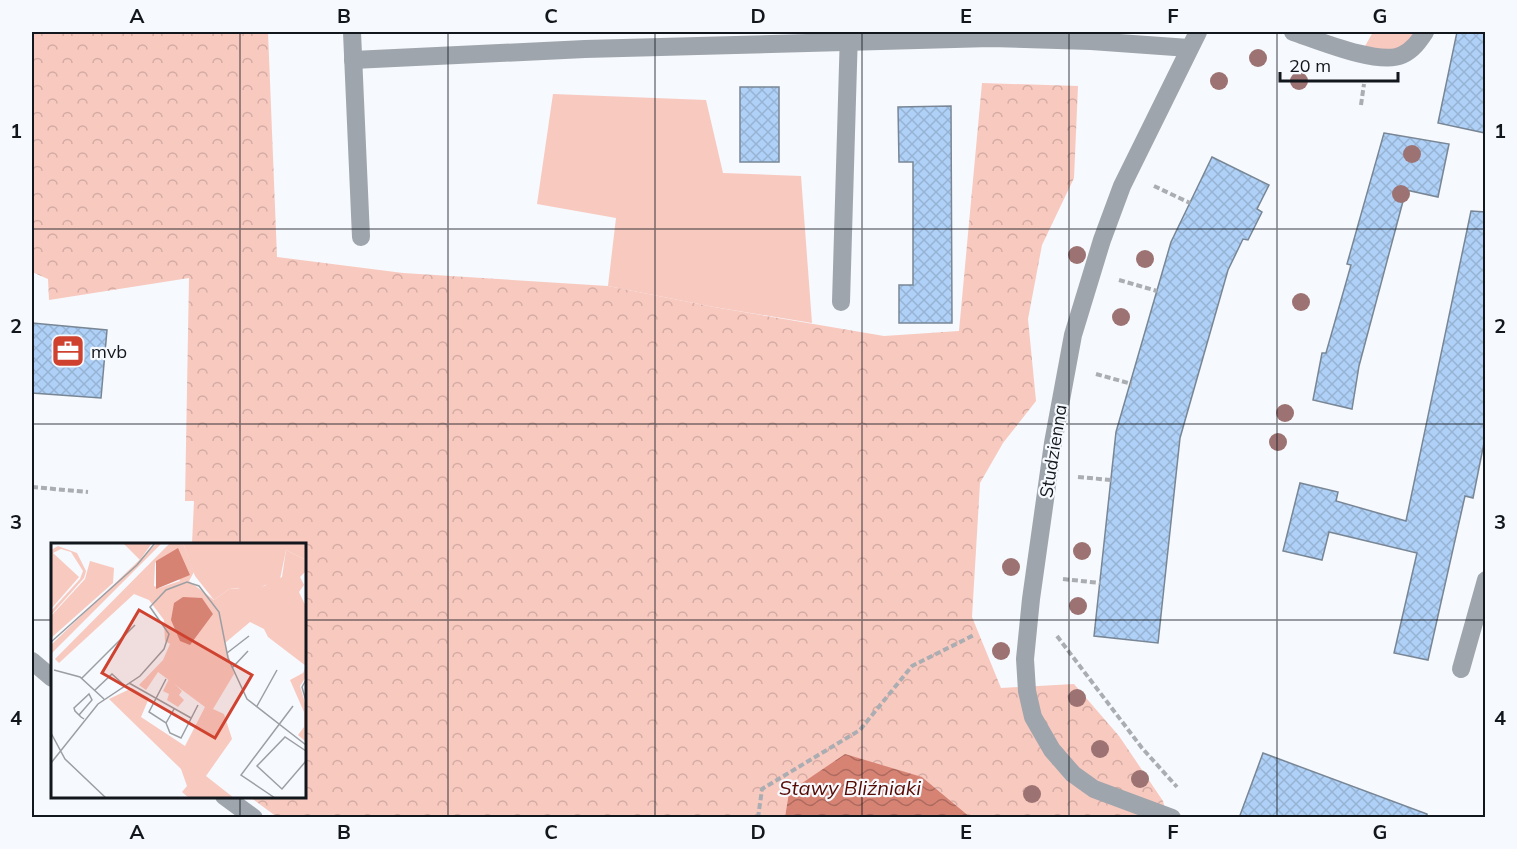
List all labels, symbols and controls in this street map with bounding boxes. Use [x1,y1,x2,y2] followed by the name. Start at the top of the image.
[130,3,145,28] text: A
[337,3,351,28] text: B
[544,3,558,28] text: C
[750,3,766,28] text: D
[960,3,972,28] text: E
[1167,3,1179,28] text: F
[1373,3,1387,28] text: G
[1280,45,1398,83] scale bar
[1289,54,1331,77] text: 20 m
[10,118,22,143] text: 1
[1494,118,1506,143] text: 1
[10,313,22,338] text: 2
[1494,313,1506,338] text: 2
[50,333,86,369] office icon: mvb
[91,340,127,363] place label: mvb
[1034,403,1072,499] street label: Studzienna
[10,509,22,534] text: 3
[1494,509,1506,534] text: 3
[51,543,306,798] inset map
[10,705,22,730] text: 4
[1494,705,1506,730] text: 4
[779,775,921,800] water label: Stawy Bliźniaki
[130,819,145,844] text: A
[337,819,351,844] text: B
[544,819,558,844] text: C
[750,819,766,844] text: D
[960,819,972,844] text: E
[1167,819,1179,844] text: F
[1373,819,1387,844] text: G

